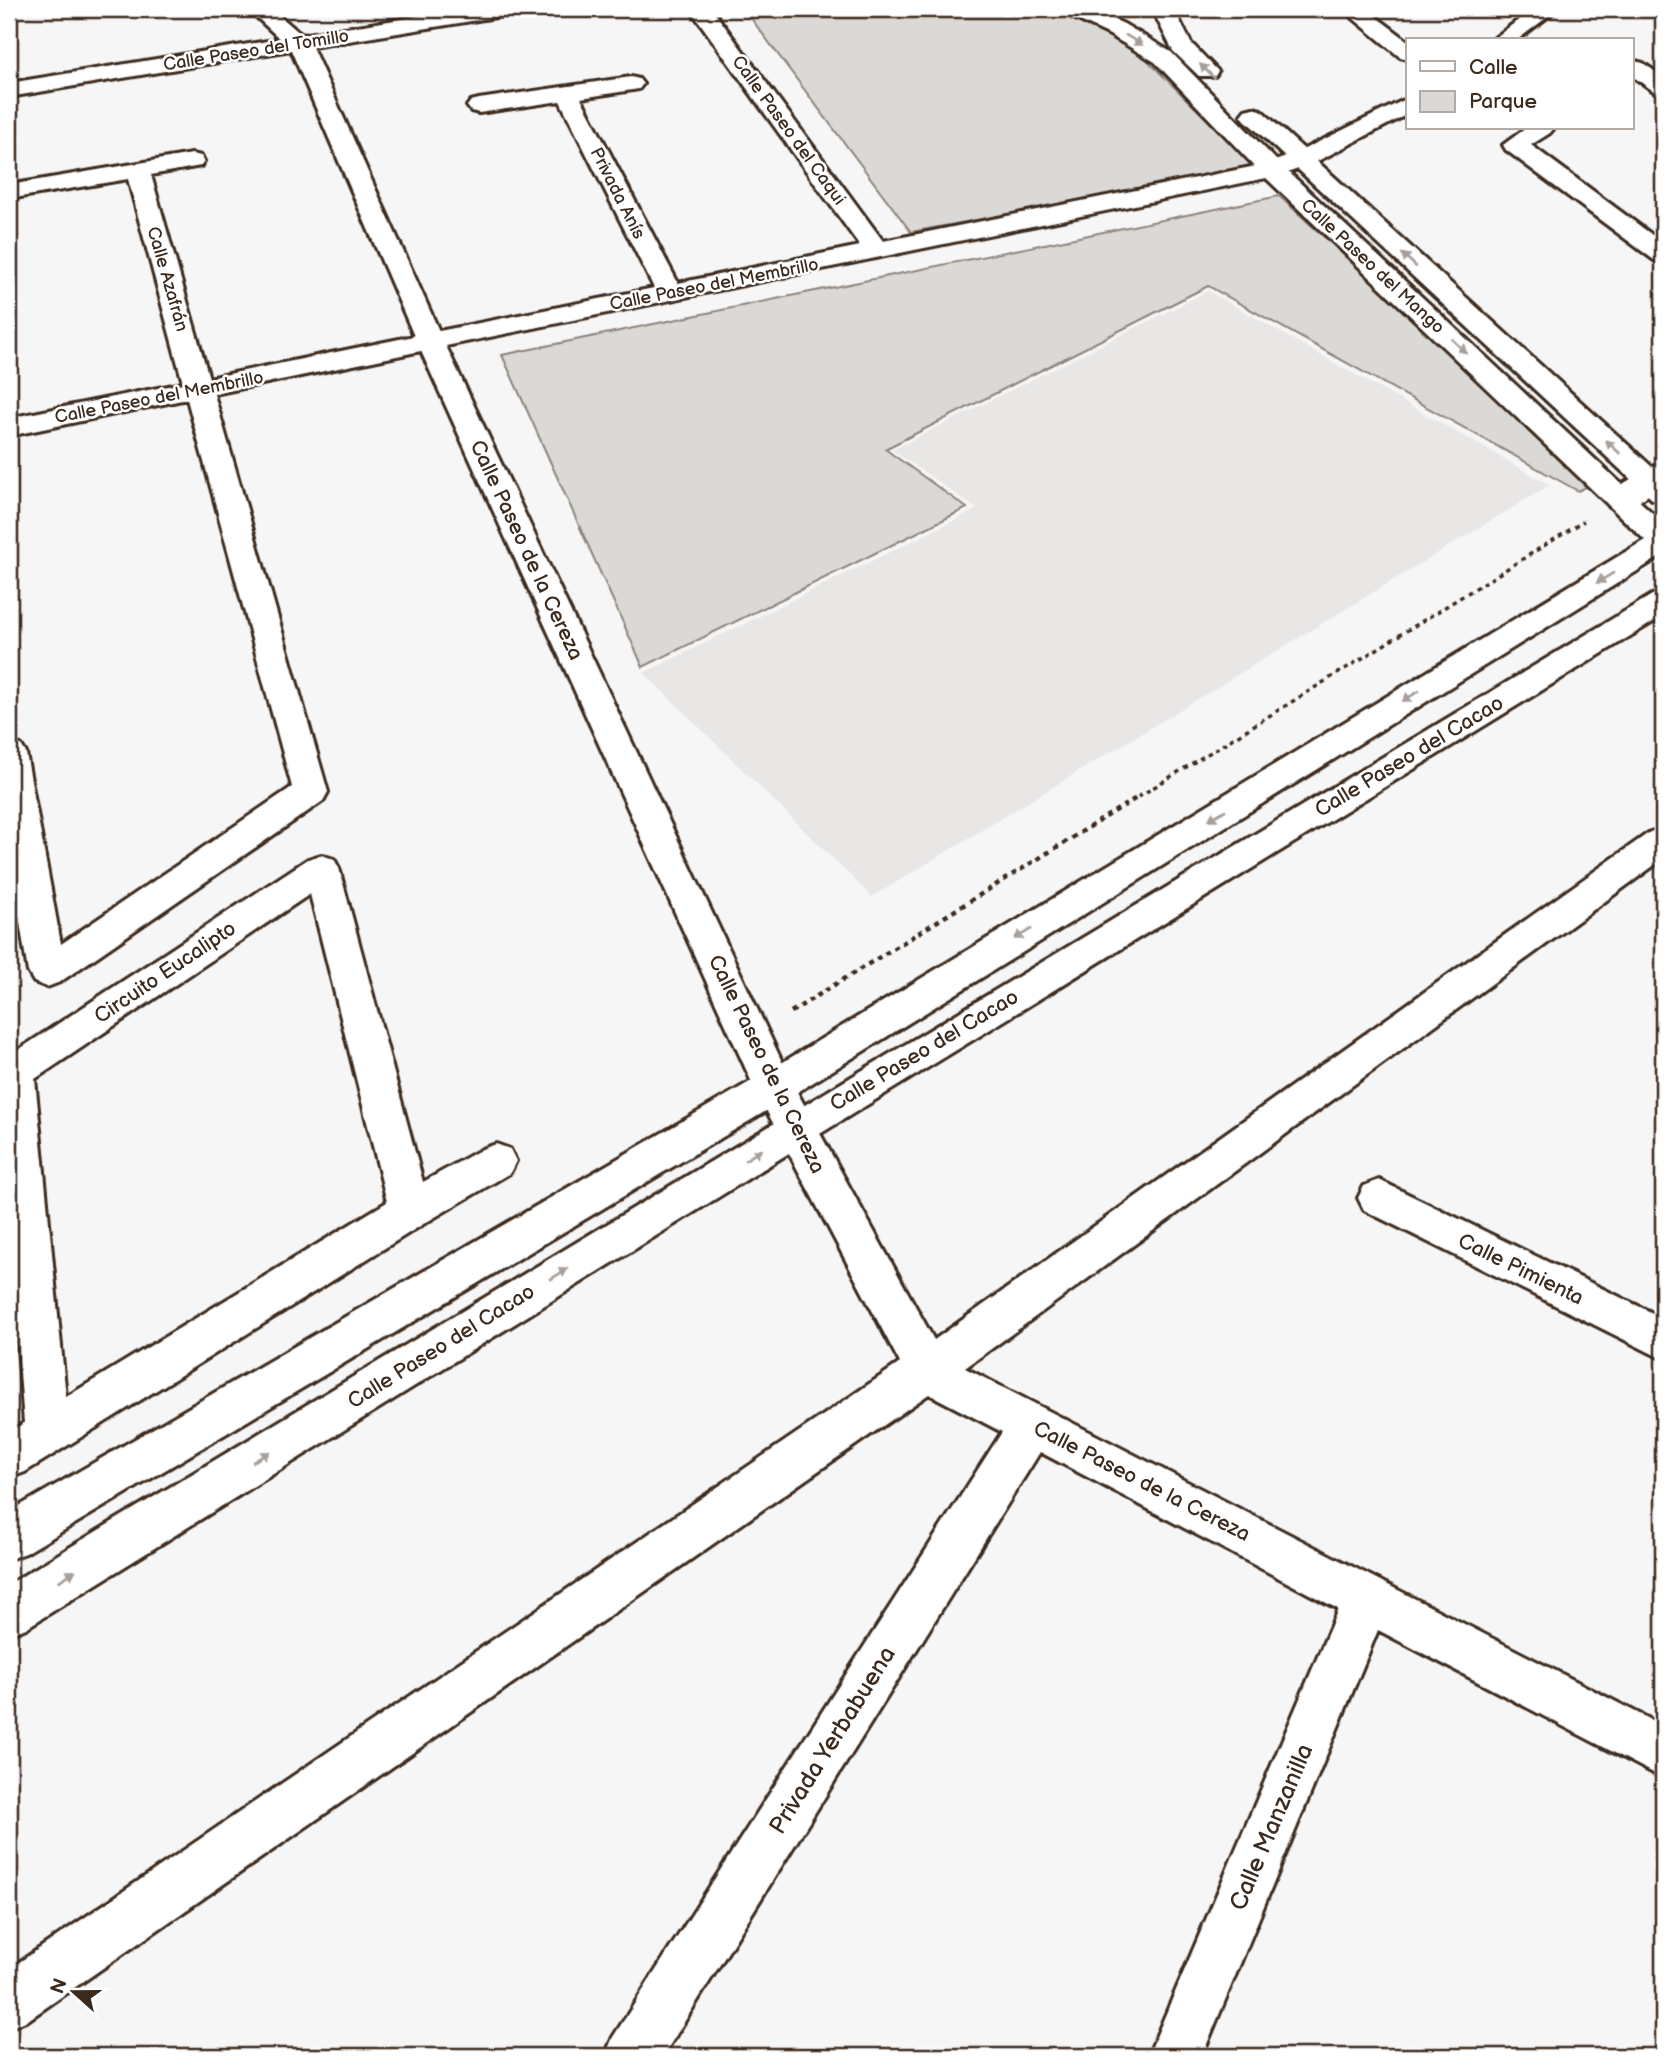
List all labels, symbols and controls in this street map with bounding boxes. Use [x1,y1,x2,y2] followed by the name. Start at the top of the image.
[162,25,350,76] street label: Calle Paseo del Tomillo
[1124,34,1143,46] one-way arrow
[1406,38,1634,130] legend
[727,52,850,209] street label: Calle Paseo del Caqui
[1469,55,1518,80] text: Calle
[1199,64,1216,80] one-way arrow
[1469,89,1537,114] text: Parque
[586,144,650,242] street label: Privada Anís
[1297,194,1449,338] street label: Calle Paseo del Mango
[143,224,193,334] street label: Calle Azafrán
[1400,252,1418,268] one-way arrow
[608,254,820,315] street label: Calle Paseo del Membrillo
[1450,338,1467,354] one-way arrow
[53,367,265,428] street label: Calle Paseo del Membrillo
[465,436,589,664] street label: Calle Paseo de la Cereza
[1604,439,1622,455] one-way arrow
[1595,571,1615,584] one-way arrow
[1310,690,1508,823] street label: Calle Paseo del Cacao
[1401,690,1421,703] one-way arrow
[1207,809,1227,822] one-way arrow
[90,916,241,1029] street label: Circuito Eucalipto
[1013,927,1033,940] one-way arrow
[703,951,830,1177] street label: Calle Paseo de la Cereza
[825,984,1023,1117] street label: Calle Paseo del Cacao
[743,1148,762,1161] one-way arrow
[1454,1228,1588,1311] street label: Calle Pimienta
[549,1267,569,1280] one-way arrow
[343,1279,539,1414] street label: Calle Paseo del Cacao
[1029,1416,1254,1547] street label: Calle Paseo de la Cereza
[251,1450,270,1463] one-way arrow
[57,1569,76,1582] one-way arrow
[763,1641,902,1839] street label: Privada Yerbabuena
[1223,1740,1320,1915] street label: Calle Manzanilla
[38,1956,108,2026] north arrow
[46,1976,73,1997] text: N

